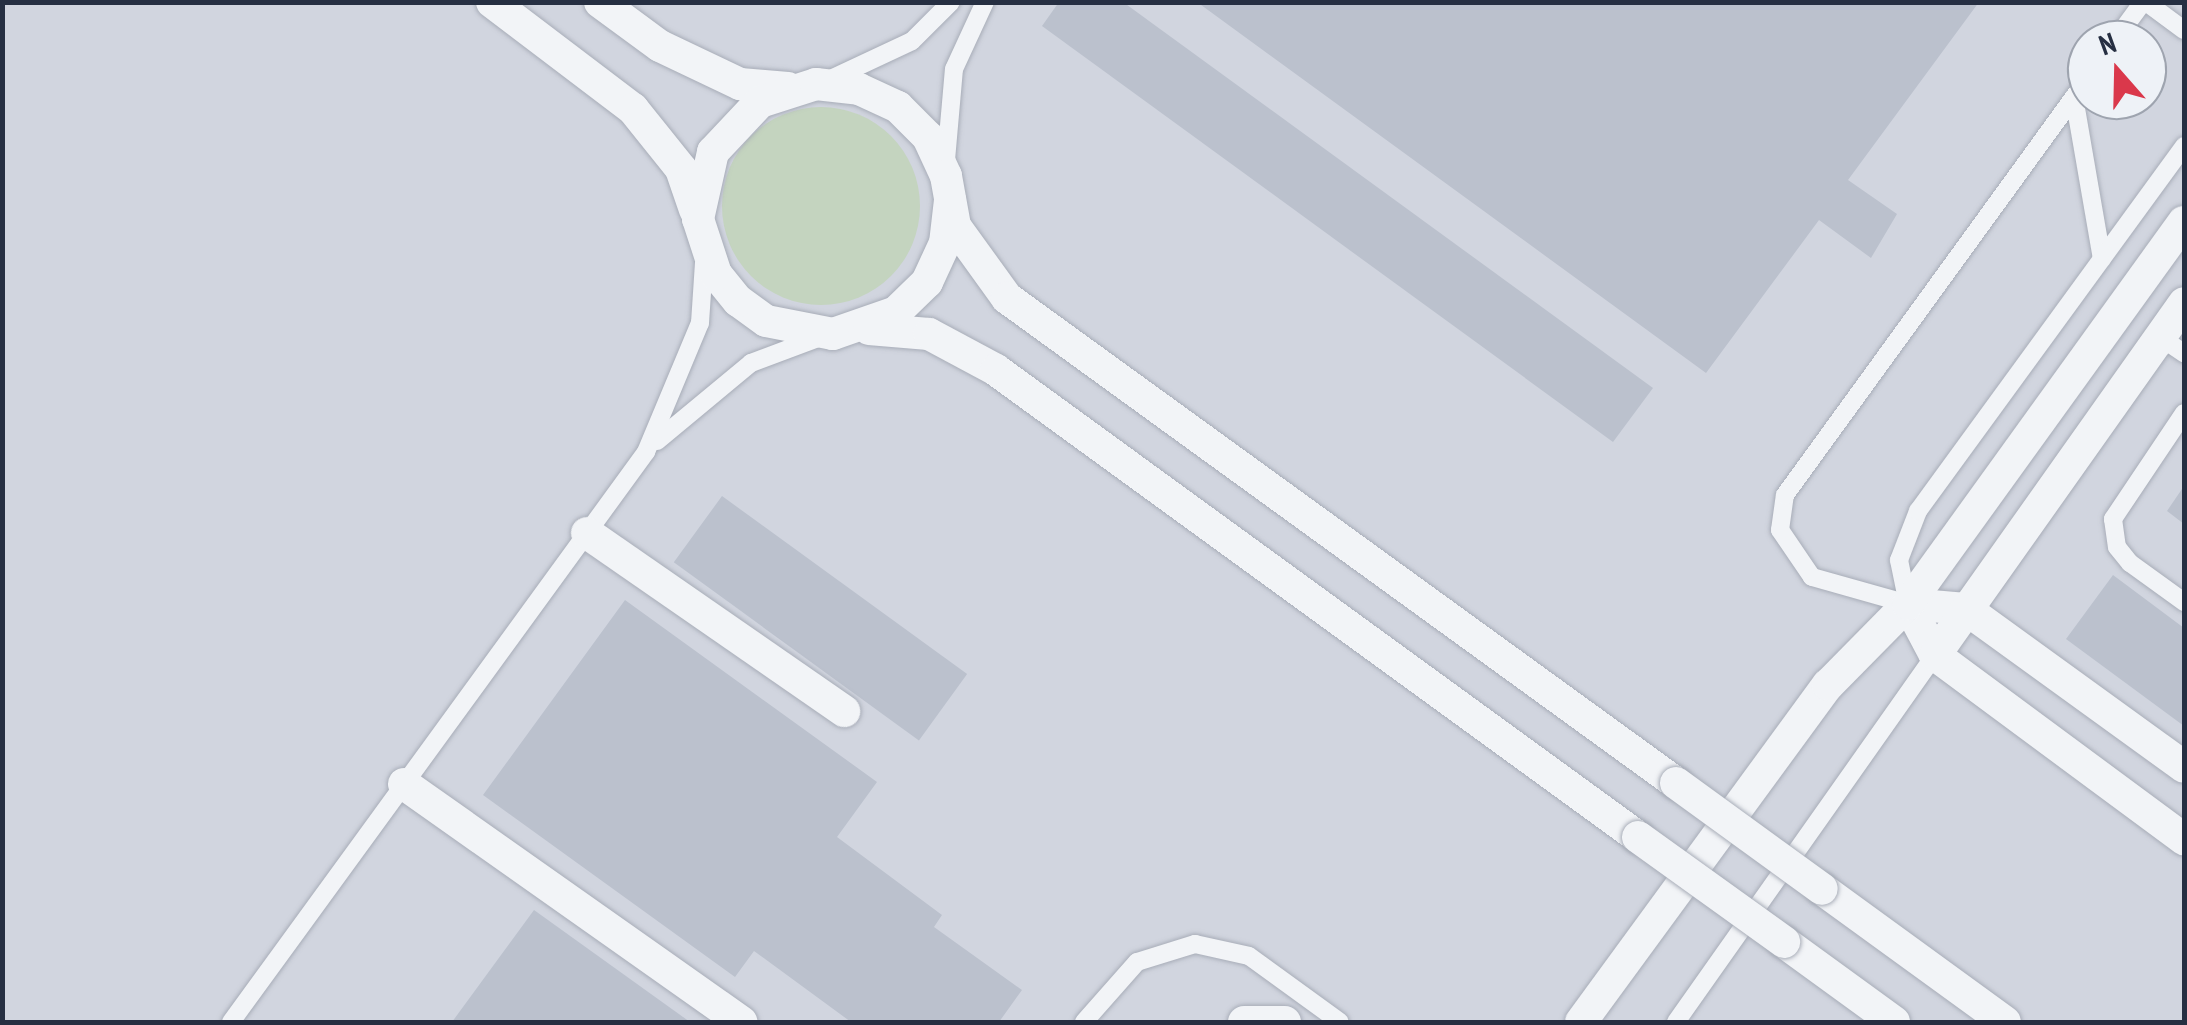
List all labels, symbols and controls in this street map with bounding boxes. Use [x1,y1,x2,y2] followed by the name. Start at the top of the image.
[2067,20,2167,120] north arrow
[2094,23,2121,63] text: N

